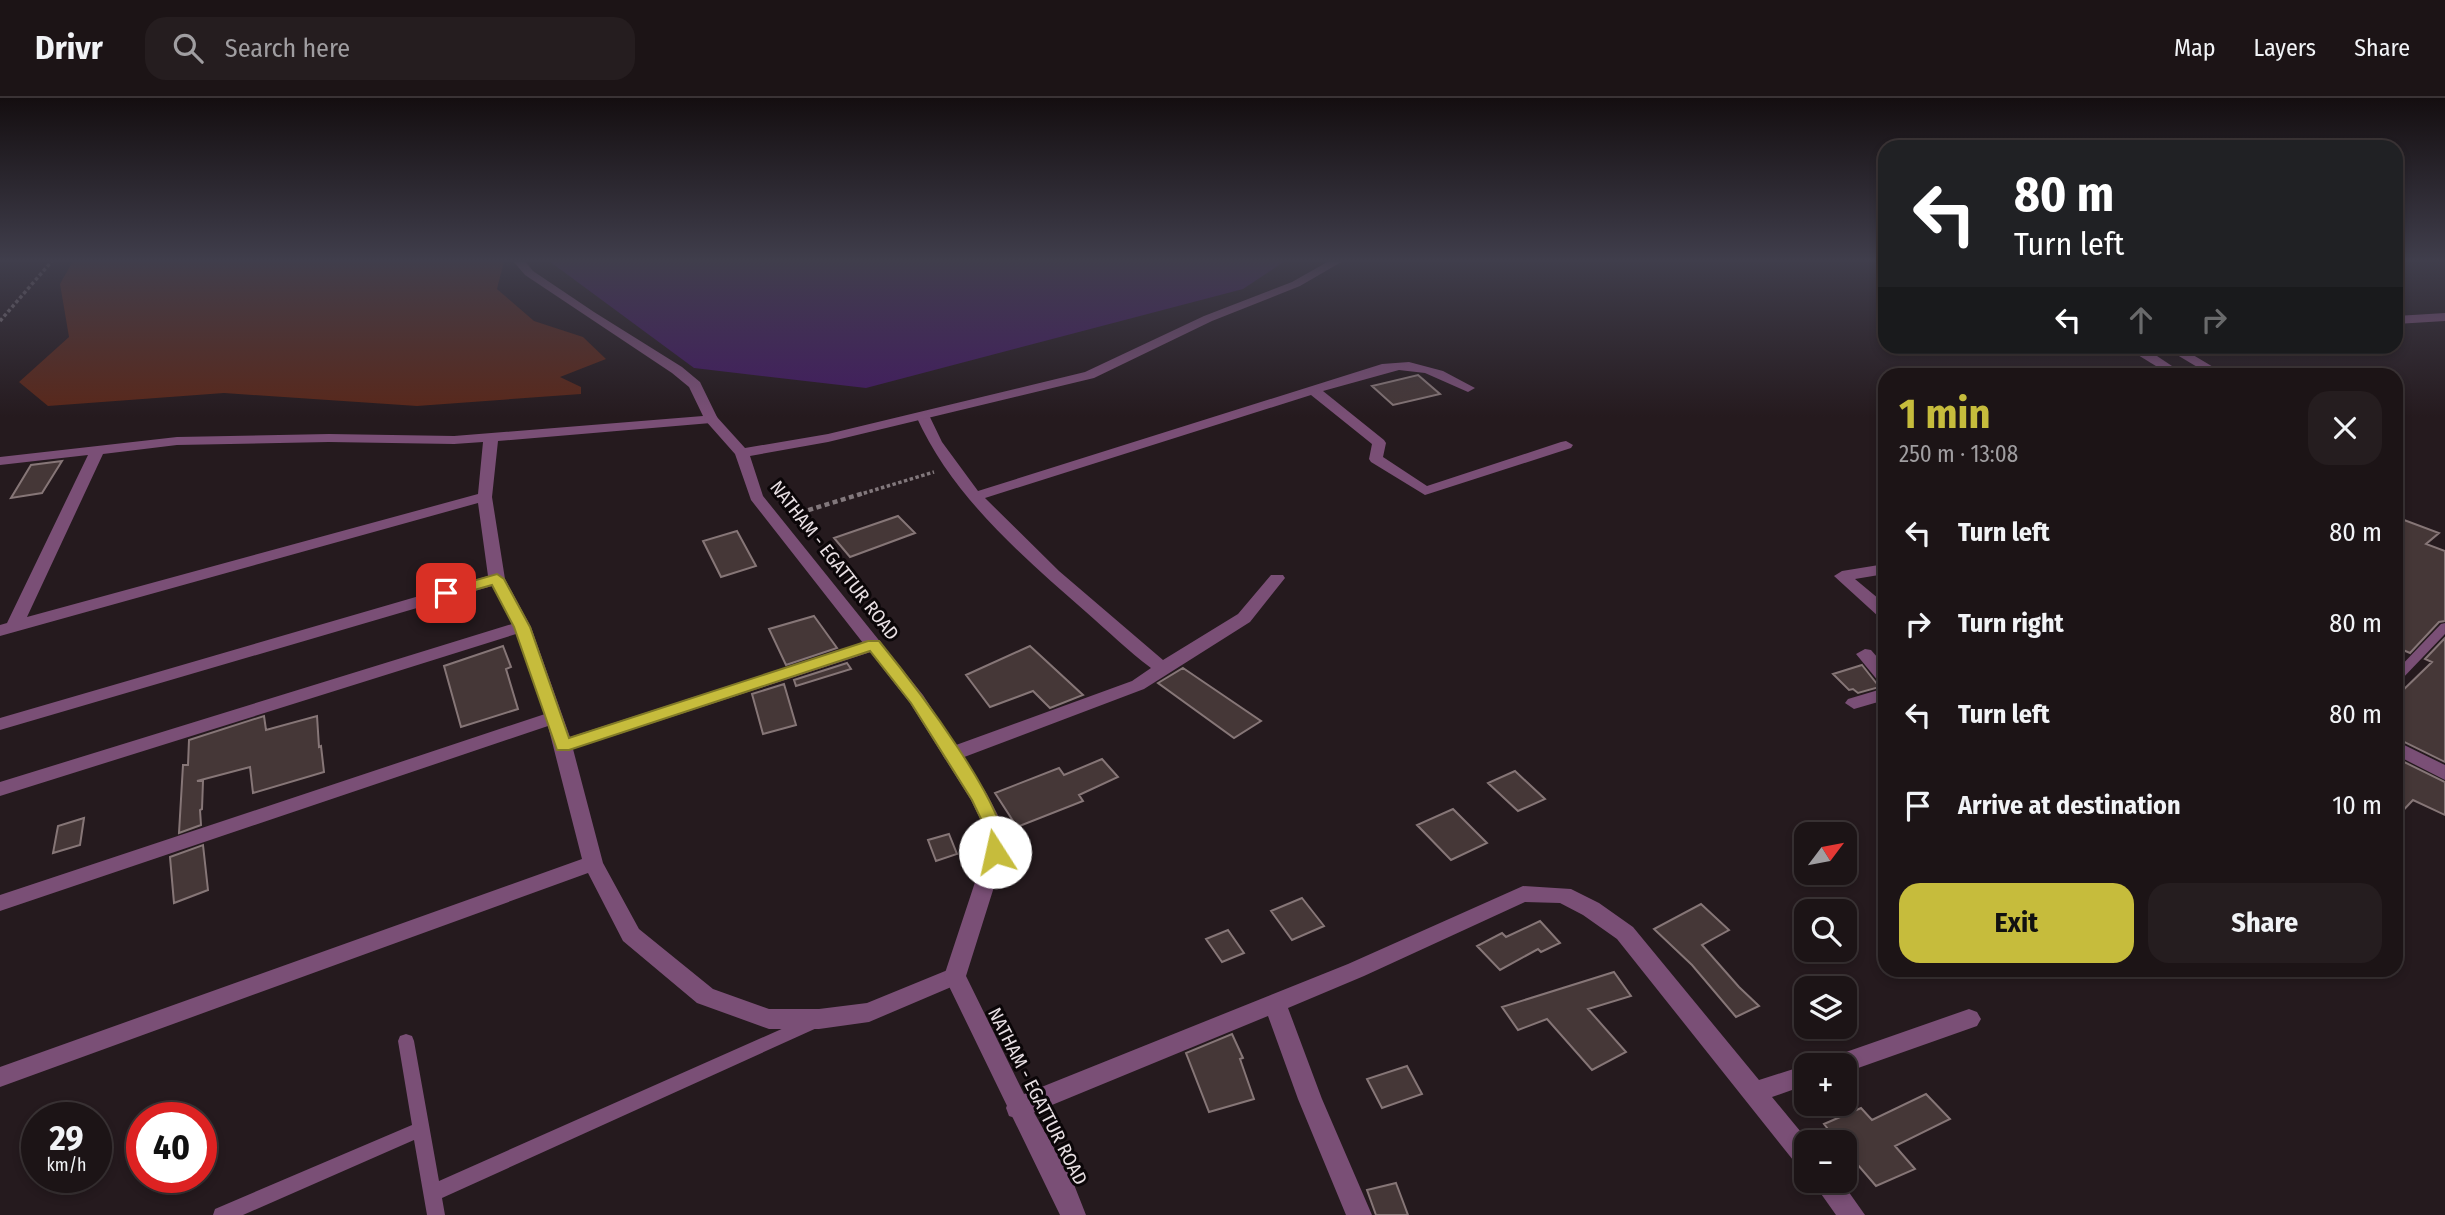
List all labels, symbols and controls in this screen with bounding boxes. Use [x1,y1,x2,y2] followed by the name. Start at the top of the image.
[145,17,635,80] search box
[35,28,103,68] text: Drivr
[169,29,207,67] icon: search
[225,33,350,64] text: Search here
[2174,34,2216,62] text: Map
[2254,34,2316,62] text: Layers
[2354,34,2410,62] text: Share
[2014,165,2114,224] text: 80 m
[1899,168,1990,259] icon: left
[2014,225,2124,263] text: Turn left
[2049,301,2087,339] icon: left
[2122,301,2160,339] icon: ahead
[2195,301,2233,339] icon: right
[1899,389,1990,439] text: 1 min
[2308,391,2382,465] button: close
[1899,440,2018,468] text: 250 m · 13:08
[765,476,904,644] street label: NATHAM - EGATTUR ROAD
[1899,514,1937,552] icon: left
[1958,517,2050,548] text: Turn left
[2329,517,2382,548] text: 80 m
[416,563,476,623] pin
[427,574,465,612] icon: arrive
[1899,605,1937,643] icon: right
[1958,608,2064,639] text: Turn right
[2329,608,2382,639] text: 80 m
[1899,696,1937,734] icon: left
[1958,699,2050,730] text: Turn left
[2329,699,2382,730] text: 80 m
[1899,787,1937,825] icon: arrive
[1958,790,2181,821] text: Arrive at destination
[2332,790,2382,821] text: 10 m
[958,815,1032,889] position arrow
[1794,822,1857,886] north arrow
[1794,822,1857,1193] map controls
[1899,883,2134,963] button: Exit
[2148,883,2382,963] button: Share
[1794,899,1857,962] button: search
[1794,976,1857,1039] button: layers
[983,1004,1092,1189] street label: NATHAM - EGATTUR ROAD
[1794,1053,1857,1116] button: +
[126,1102,217,1193] speed limit sign: 40
[49,1117,84,1159] text: 29
[1794,1130,1857,1193] button: −
[46,1154,87,1176] text: km/h

